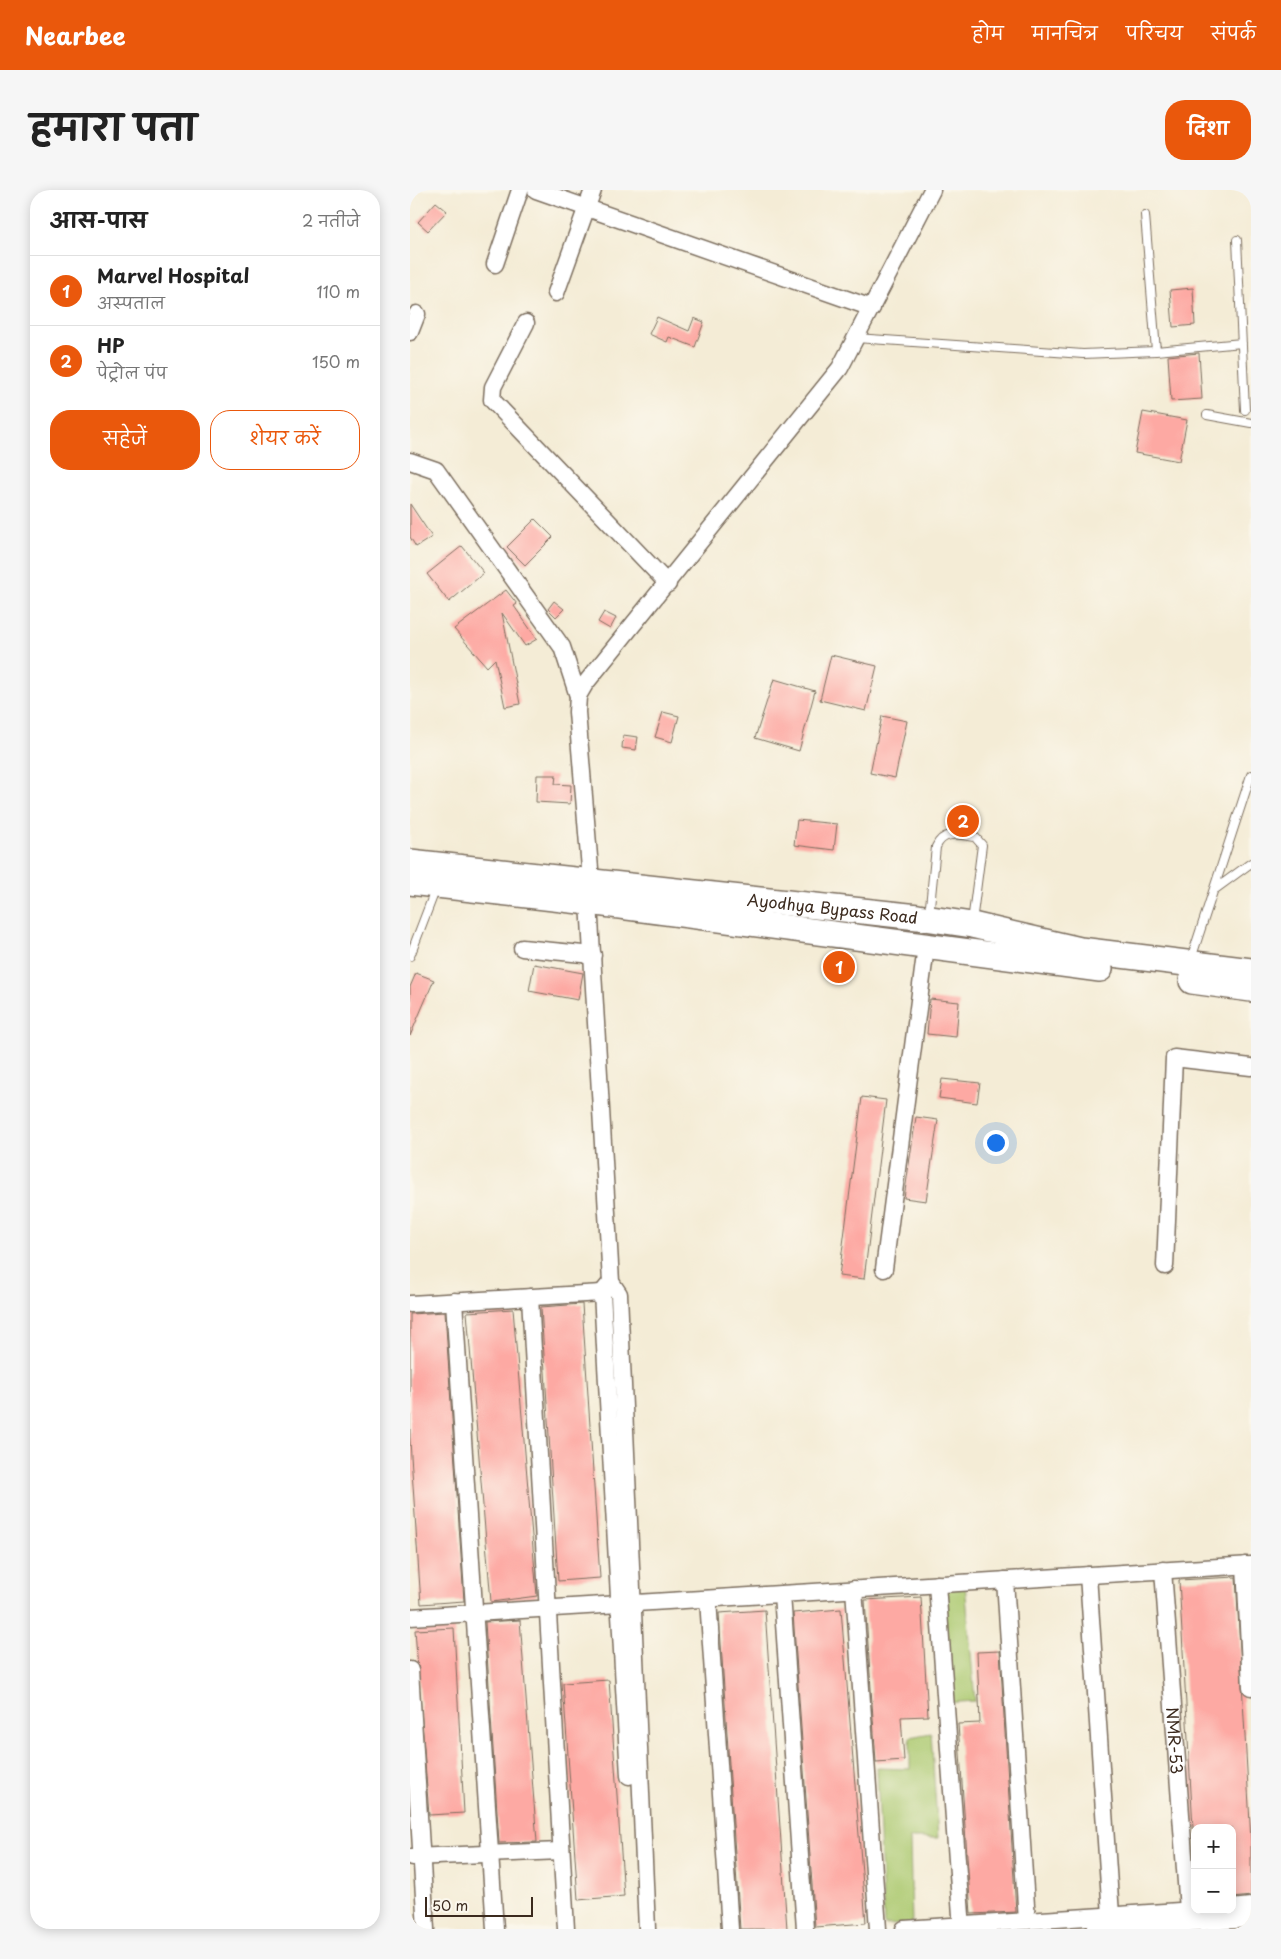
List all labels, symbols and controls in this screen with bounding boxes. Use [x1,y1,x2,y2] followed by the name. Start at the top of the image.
[25,17,126,53] text: Nearbee
[972,19,1004,46] text: होम
[1032,19,1098,46] text: मानचित्र
[1126,19,1183,46] text: परिचय
[1211,19,1256,46] text: संपर्क
[30,99,197,152] text: हमारा पता
[1165,100,1251,160] button: दिशा
[50,203,147,235] text: आस-पास
[302,208,360,232] text: 2 नतीजे
[97,261,249,289] text: Marvel Hospital
[62,279,70,303] text: 1
[317,279,360,303] text: 110 m
[97,290,165,314] text: अस्पताल
[97,331,124,359] text: HP
[60,349,72,373] text: 2
[312,349,360,373] text: 150 m
[97,360,167,384] text: पेट्रोल पंप
[50,410,200,470] button: सहेजें
[210,410,360,470] button: शेयर करें
[947,802,979,840] pin: 2
[746,887,919,929] street label: Ayodhya Bypass Road
[823,948,855,986] pin: 1
[983,1130,1009,1156] your location
[1161,1706,1190,1775] street label: NMR-53
[1191,1824,1236,1914] map controls
[1191,1824,1236,1869] button: +
[1191,1869,1236,1914] button: −
[425,1894,532,1917] scale bar
[432,1895,468,1916] text: 50 m

